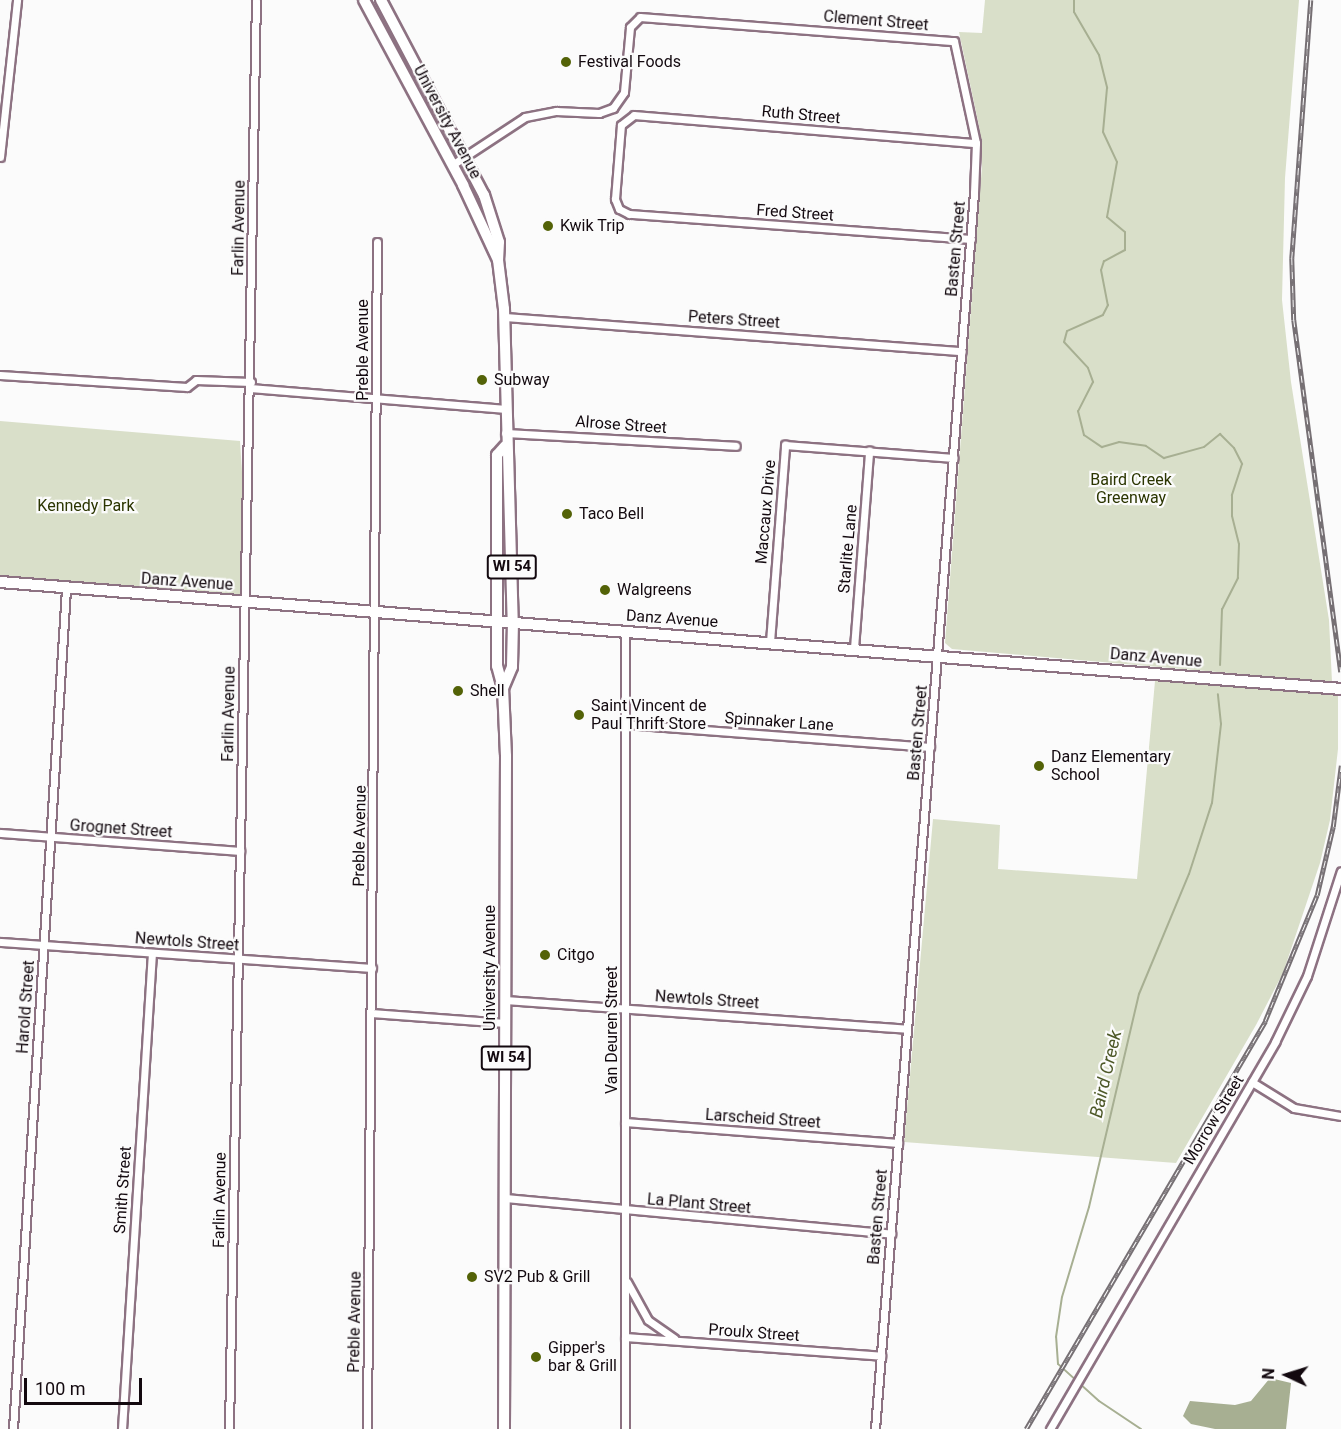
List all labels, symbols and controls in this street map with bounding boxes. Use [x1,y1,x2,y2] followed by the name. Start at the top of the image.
[823,7,929,35] street label: Clement Street
[578,52,681,72] place label: Festival Foods
[559,55,573,69] marker: Festival Foods
[409,62,485,182] street label: University Avenue
[761,102,841,128] street label: Ruth Street
[229,180,249,276] street label: Farlin Avenue
[756,201,834,225] street label: Fred Street
[942,201,970,297] street label: Basten Street
[560,216,625,236] place label: Kwik Trip
[541,219,555,233] marker: Kwik Trip
[353,299,373,401] street label: Preble Avenue
[687,307,781,333] street label: Peters Street
[494,370,549,390] place label: Subway
[475,373,489,387] marker: Subway
[575,412,667,438] street label: Alrose Street
[752,459,780,565] street label: Maccaux Drive
[1090,470,1172,508] park label: Baird Creek Greenway
[37,496,135,516] park label: Kennedy Park
[579,504,644,524] place label: Taco Bell
[835,504,861,594] street label: Starlite Lane
[560,507,574,521] marker: Taco Bell
[486,555,538,579] road number: WI 54
[140,569,234,595] street label: Danz Avenue
[617,580,692,600] place label: Walgreens
[598,583,612,597] marker: Walgreens
[625,606,719,632] street label: Danz Avenue
[1109,644,1203,672] street label: Danz Avenue
[219,666,239,762] street label: Farlin Avenue
[470,681,505,701] place label: Shell
[451,684,465,698] marker: Shell
[904,685,932,781] street label: Basten Street
[591,696,706,734] place label: Saint Vincent de Paul Thrift Store
[572,708,586,722] marker: Saint Vincent de Paul Thrift Store
[724,709,834,735] street label: Spinnaker Lane
[1051,747,1171,785] place label: Danz Elementary School
[1032,759,1046,773] marker: Danz Elementary School
[350,785,370,887] street label: Preble Avenue
[69,816,173,842] street label: Grognet Street
[480,905,500,1031] street label: University Avenue
[134,929,240,955] street label: Newtols Street
[557,945,595,965] place label: Citgo
[538,948,552,962] marker: Citgo
[13,960,39,1054] street label: Harold Street
[602,966,622,1094] street label: Van Deuren Street
[654,987,760,1013] street label: Newtols Street
[1085,1028,1127,1120] water label: Baird Creek
[480,1046,532,1070] road number: WI 54
[1180,1072,1248,1168] street label: Morrow Street
[705,1105,821,1133] street label: Larscheid Street
[110,1146,136,1234] street label: Smith Street
[210,1152,230,1248] street label: Farlin Avenue
[864,1169,892,1265] street label: Basten Street
[646,1190,752,1218] street label: La Plant Street
[484,1267,590,1287] place label: SV2 Pub & Grill
[465,1270,479,1284] marker: SV2 Pub & Grill
[345,1271,365,1373] street label: Preble Avenue
[708,1320,800,1346] street label: Proulx Street
[548,1338,617,1376] place label: Gipper's bar & Grill
[1257,1345,1317,1405] north arrow
[529,1350,543,1364] marker: Gipper's bar & Grill
[27,1366,146,1404] scale bar
[1259,1367,1278,1380] text: N
[35,1378,86,1399] text: 100 m

